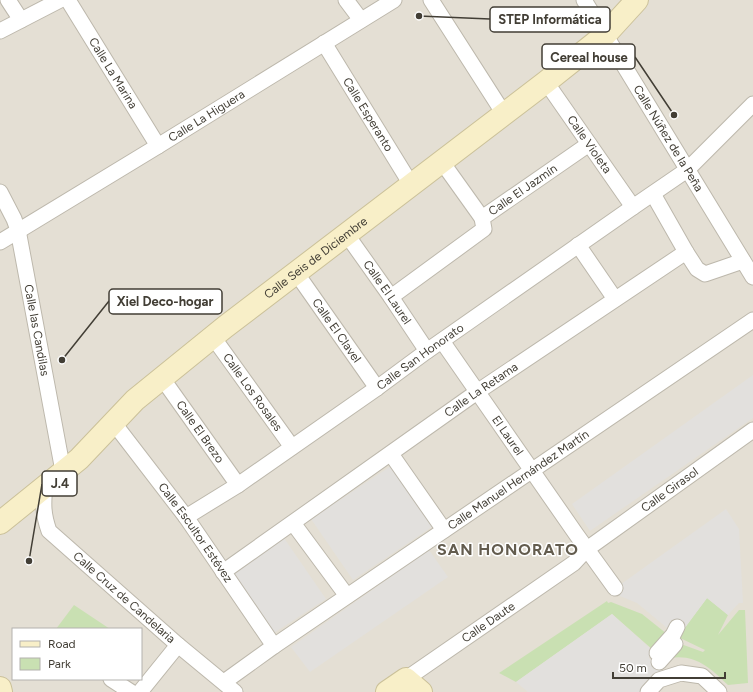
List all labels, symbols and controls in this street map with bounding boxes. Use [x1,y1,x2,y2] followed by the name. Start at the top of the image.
[490,7,610,32] callout: STEP Informática
[498,12,602,27] text: STEP Informática
[86,35,140,111] street label: Calle La Marina
[542,44,635,69] callout: Cereal house
[550,50,628,65] text: Cereal house
[340,75,396,154] street label: Calle Esperanto
[631,82,706,194] street label: Calle Núñez de la Peña
[166,87,247,145] street label: Calle La Higuera
[564,113,614,176] street label: Calle Violeta
[486,161,560,218] street label: Calle El Jazmín
[261,214,370,302] street label: Calle Seis de Diciembre
[360,258,414,327] street label: Calle El Laurel
[21,283,52,377] street label: Calle las Candilas
[109,289,222,314] callout: Xiel Deco-hogar
[117,294,213,309] text: Xiel Deco-hogar
[309,296,364,365] street label: Calle El Clavel
[374,320,467,393] street label: Calle San Honorato
[220,351,286,434] street label: Calle Los Rosales
[442,360,521,420] street label: Calle La Retama
[173,398,227,466] street label: Calle El Brezo
[489,413,526,458] street label: El Laurel
[445,427,592,533] street label: Calle Manuel Hernández Martín
[638,465,701,515] street label: Calle Girasol
[42,471,77,496] callout: J.4
[51,476,69,491] text: J.4
[155,480,236,585] street label: Calle Escultor Estévez
[437,540,579,559] district label: SAN HONORATO
[70,549,178,646] street label: Calle Cruz de Candelaria
[459,599,518,645] street label: Calle Daute
[12,628,142,680] legend
[48,637,76,651] text: Road
[613,654,725,680] scale bar
[48,657,71,671] text: Park
[619,661,647,675] text: 50 m

